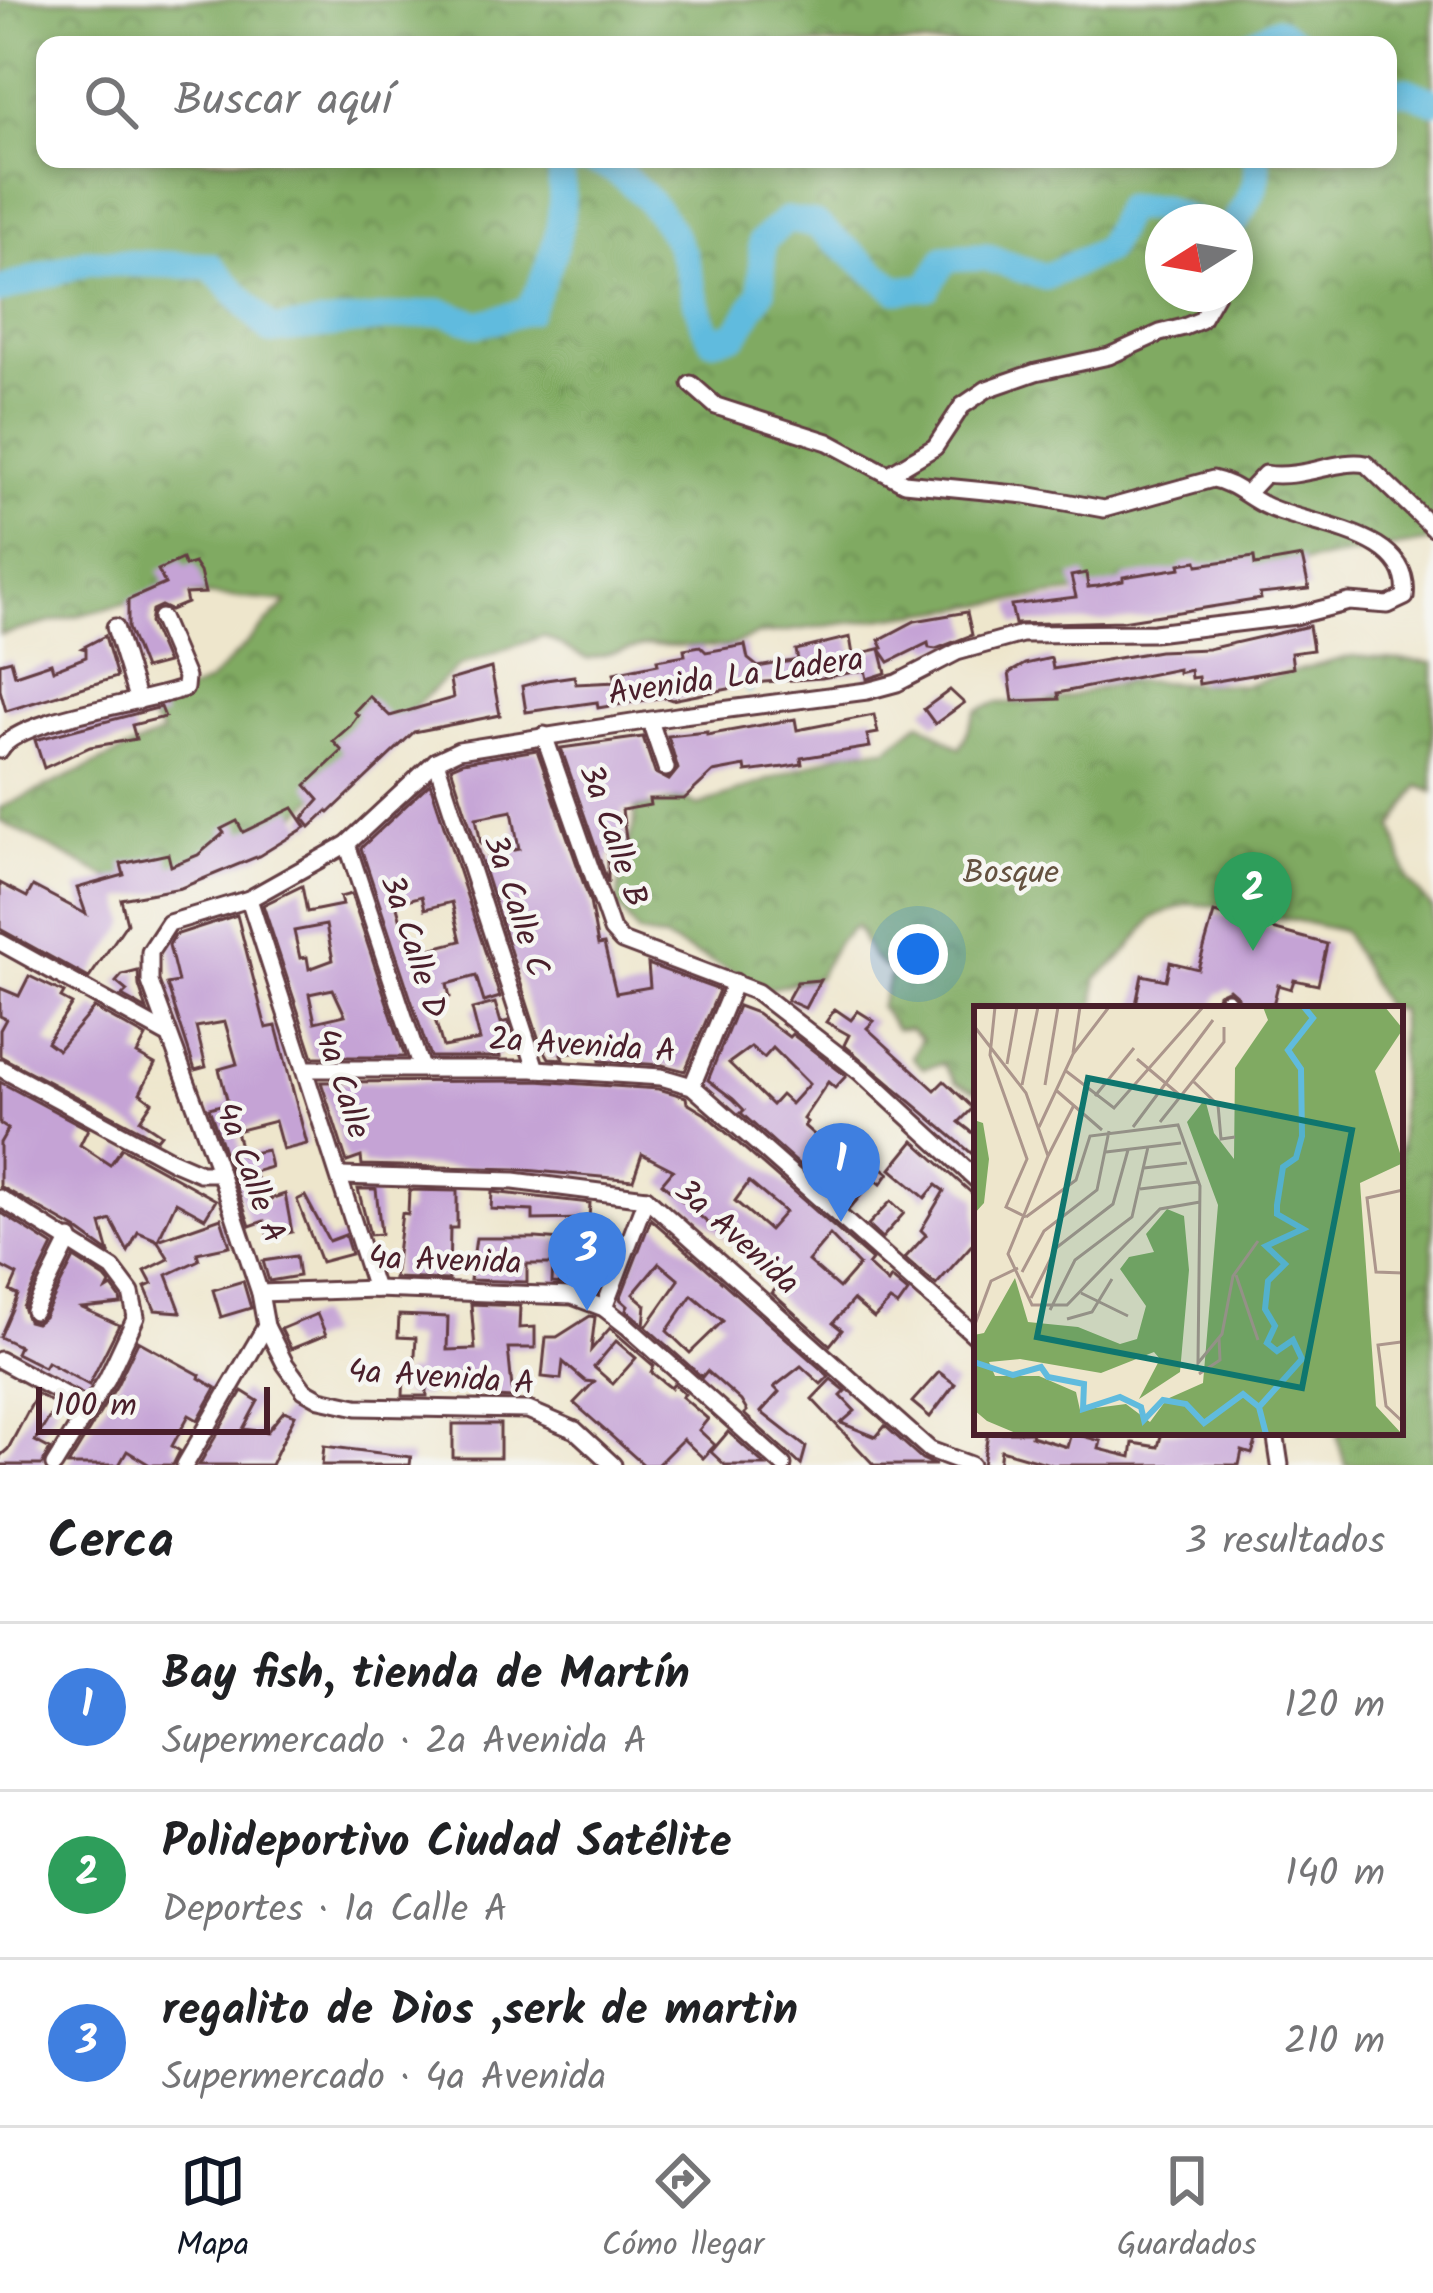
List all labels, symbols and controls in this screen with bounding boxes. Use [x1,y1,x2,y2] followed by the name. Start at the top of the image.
[36,36,1397,168] search box
[174,66,392,138] text: Buscar aquí
[78,69,144,135] icon: search
[1145,204,1253,312] north arrow
[605,634,867,722] street label: Avenida La Ladera
[563,757,661,915] street label: 3a Calle B
[467,828,563,984] street label: 3a Calle C
[963,848,1059,901] park label: Bosque
[1214,852,1292,951] pin: 2
[364,868,460,1026] street label: 3a Calle D
[888,924,948,984] your location
[974,1006,1403,1435] inset map
[487,1014,677,1080] street label: 2a Avenida A
[298,1022,384,1146] street label: 4a Calle
[199,1095,299,1251] street label: 4a Calle A
[802,1123,880,1222] pin: 1
[661,1167,811,1309] street label: 3a Avenida
[548,1212,626,1311] pin: 3
[368,1233,522,1291] street label: 4a Avenida
[346,1346,536,1412] street label: 4a Avenida A
[36,1381,270,1434] scale bar
[54,1381,137,1434] text: 100 m
[48,1503,174,1584] text: Cerca
[1185,1512,1385,1574] text: 3 resultados
[162,1640,690,1712] text: Bay fish, tienda de Martín
[81,1676,93,1738] text: 1
[1284,1676,1385,1738] text: 120 m
[162,1712,647,1774] text: Supermercado · 2a Avenida A
[162,1808,732,1880] text: Polideportivo Ciudad Satélite
[76,1844,98,1906] text: 2
[1285,1844,1385,1906] text: 140 m
[162,1880,508,1942] text: Deportes · 1a Calle A
[162,1976,798,2048] text: regalito de Dios ,serk de martin
[76,2012,98,2074] text: 3
[1284,2012,1385,2074] text: 210 m
[162,2048,606,2110] text: Supermercado · 4a Avenida
[176,2148,249,2273] tab: Mapa
[602,2148,764,2273] tab: Cómo llegar
[1117,2148,1257,2273] tab: Guardados

